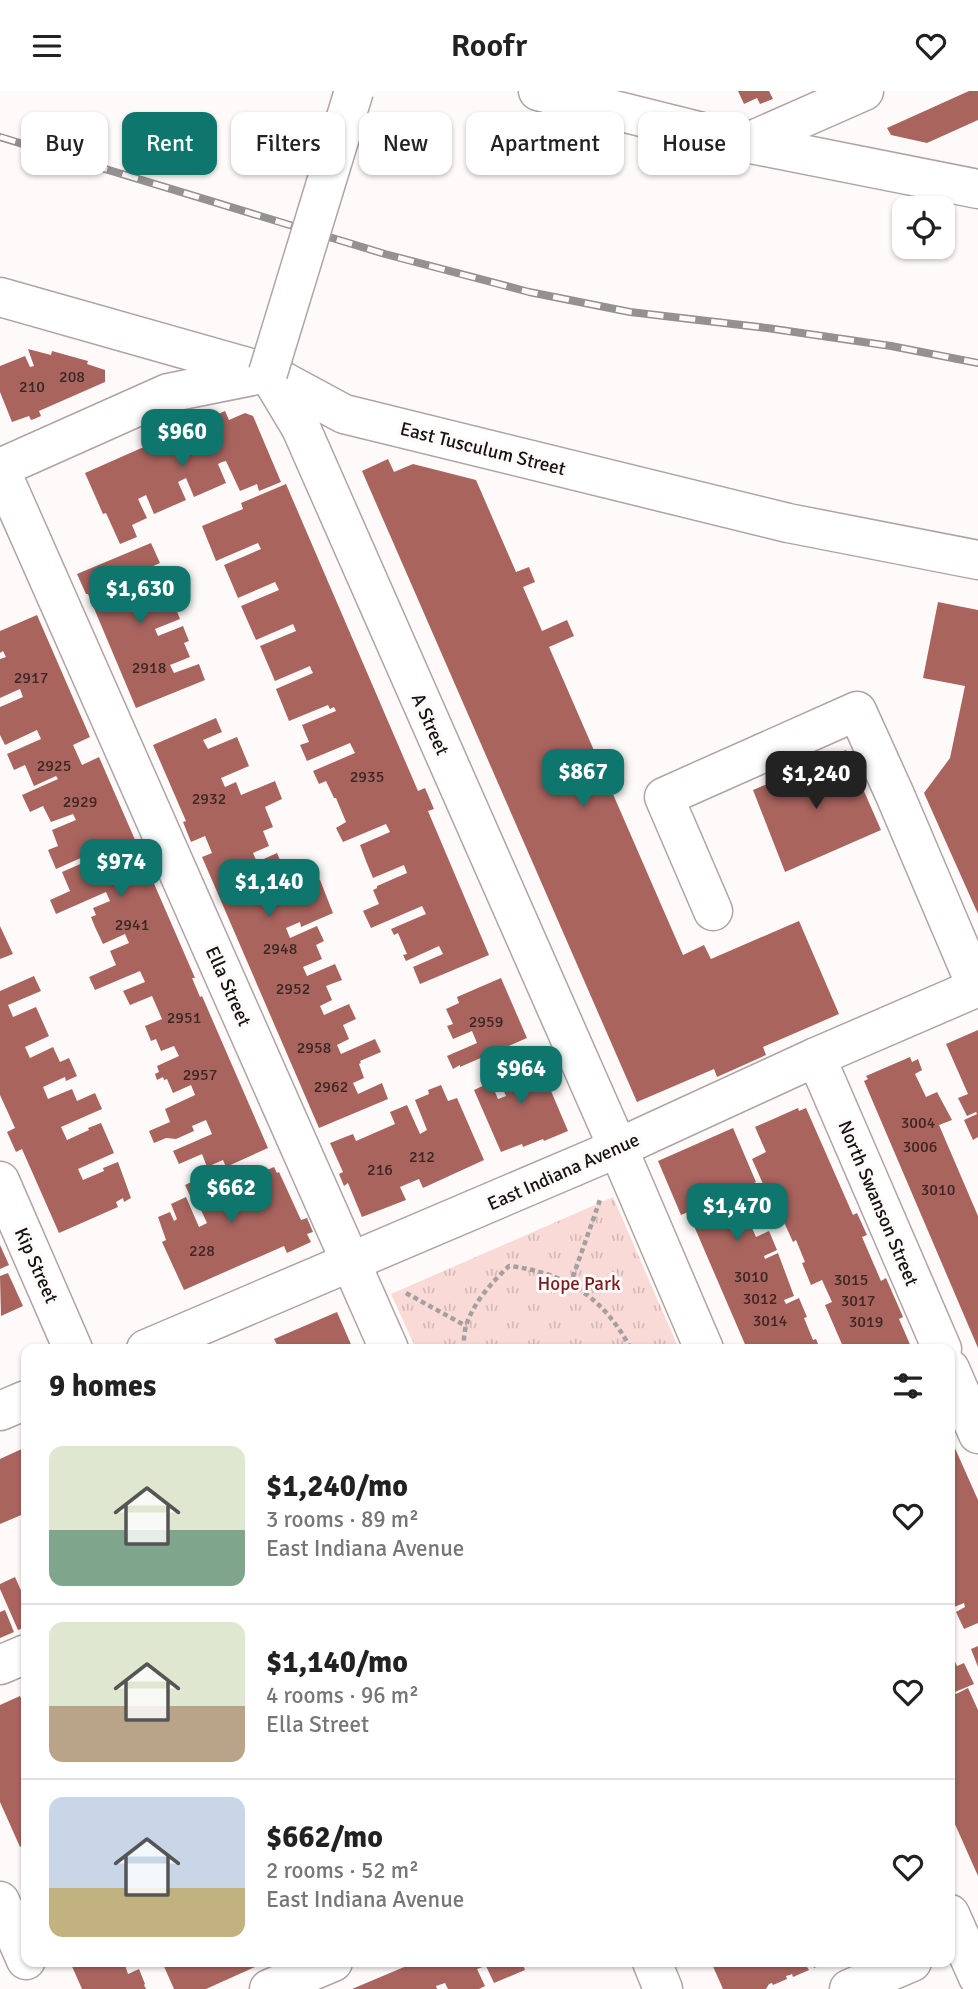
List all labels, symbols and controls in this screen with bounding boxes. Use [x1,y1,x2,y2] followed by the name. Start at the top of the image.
[451,26,527,65] text: Roofr
[28,27,66,65] icon: menu
[912,27,950,65] icon: heart
[21,112,108,175] chip: Buy
[122,112,217,175] chip: Rent
[231,112,345,175] chip: Filters
[359,112,452,175] chip: New
[466,112,624,175] chip: Apartment
[638,112,750,175] chip: House
[892,196,955,259] map controls
[892,196,955,259] button: locate
[59,367,85,387] house number: 208
[19,377,45,397] house number: 210
[141,409,223,469] pin: $960
[157,417,207,446] text: $960
[397,417,568,481] street label: East Tusculum Street
[83,567,197,626] pin: $1,630
[106,574,174,603] text: $1,630
[132,658,166,678] house number: 2918
[14,668,48,688] house number: 2917
[406,690,454,759] street label: A Street
[542,749,624,809] pin: $867
[759,751,873,811] pin: $1,240
[37,756,71,776] house number: 2925
[558,757,608,786] text: $867
[782,759,850,788] text: $1,240
[350,767,384,787] house number: 2935
[192,789,226,809] house number: 2932
[63,792,97,812] house number: 2929
[80,839,162,899] pin: $974
[96,847,146,876] text: $974
[212,859,326,919] pin: $1,140
[235,867,303,896] text: $1,140
[115,915,149,935] house number: 2941
[263,939,297,959] house number: 2948
[200,943,256,1030] street label: Ella Street
[276,979,310,999] house number: 2952
[167,1008,201,1028] house number: 2951
[469,1012,503,1032] house number: 2959
[297,1038,331,1058] house number: 2958
[480,1047,562,1106] pin: $964
[496,1054,546,1083] text: $964
[183,1065,217,1085] house number: 2957
[314,1077,348,1097] house number: 2962
[901,1113,936,1133] house number: 3004
[832,1117,924,1290] street label: North Swanson Street
[484,1128,643,1216] street label: East Indiana Avenue
[903,1137,937,1157] house number: 3006
[409,1147,435,1167] house number: 212
[367,1160,393,1180] house number: 216
[190,1165,272,1225] pin: $662
[206,1173,256,1202] text: $662
[921,1180,955,1200] house number: 3010
[680,1183,794,1243] pin: $1,470
[703,1191,771,1220] text: $1,470
[9,1224,64,1307] street label: Kip Street
[189,1241,215,1261] house number: 228
[734,1267,768,1287] house number: 3010
[834,1270,868,1290] house number: 3015
[538,1272,621,1296] park label: Hope Park
[743,1289,777,1309] house number: 3012
[841,1291,875,1311] house number: 3017
[753,1311,788,1331] house number: 3014
[849,1312,883,1332] house number: 3019
[889,1367,927,1405] icon: filters
[49,1368,156,1405] text: 9 homes
[266,1468,408,1505] text: $1,240/mo
[105,1474,189,1558] icon: home
[889,1497,927,1535] icon: heart
[266,1505,419,1534] text: 3 rooms · 89 m²
[266,1534,464,1563] text: East Indiana Avenue
[266,1644,408,1681] text: $1,140/mo
[105,1650,189,1734] icon: home
[889,1673,927,1711] icon: heart
[266,1681,419,1710] text: 4 rooms · 96 m²
[266,1710,369,1739] text: Ella Street
[266,1819,383,1856] text: $662/mo
[105,1825,189,1909] icon: home
[889,1848,927,1886] icon: heart
[266,1856,419,1885] text: 2 rooms · 52 m²
[266,1885,464,1914] text: East Indiana Avenue

